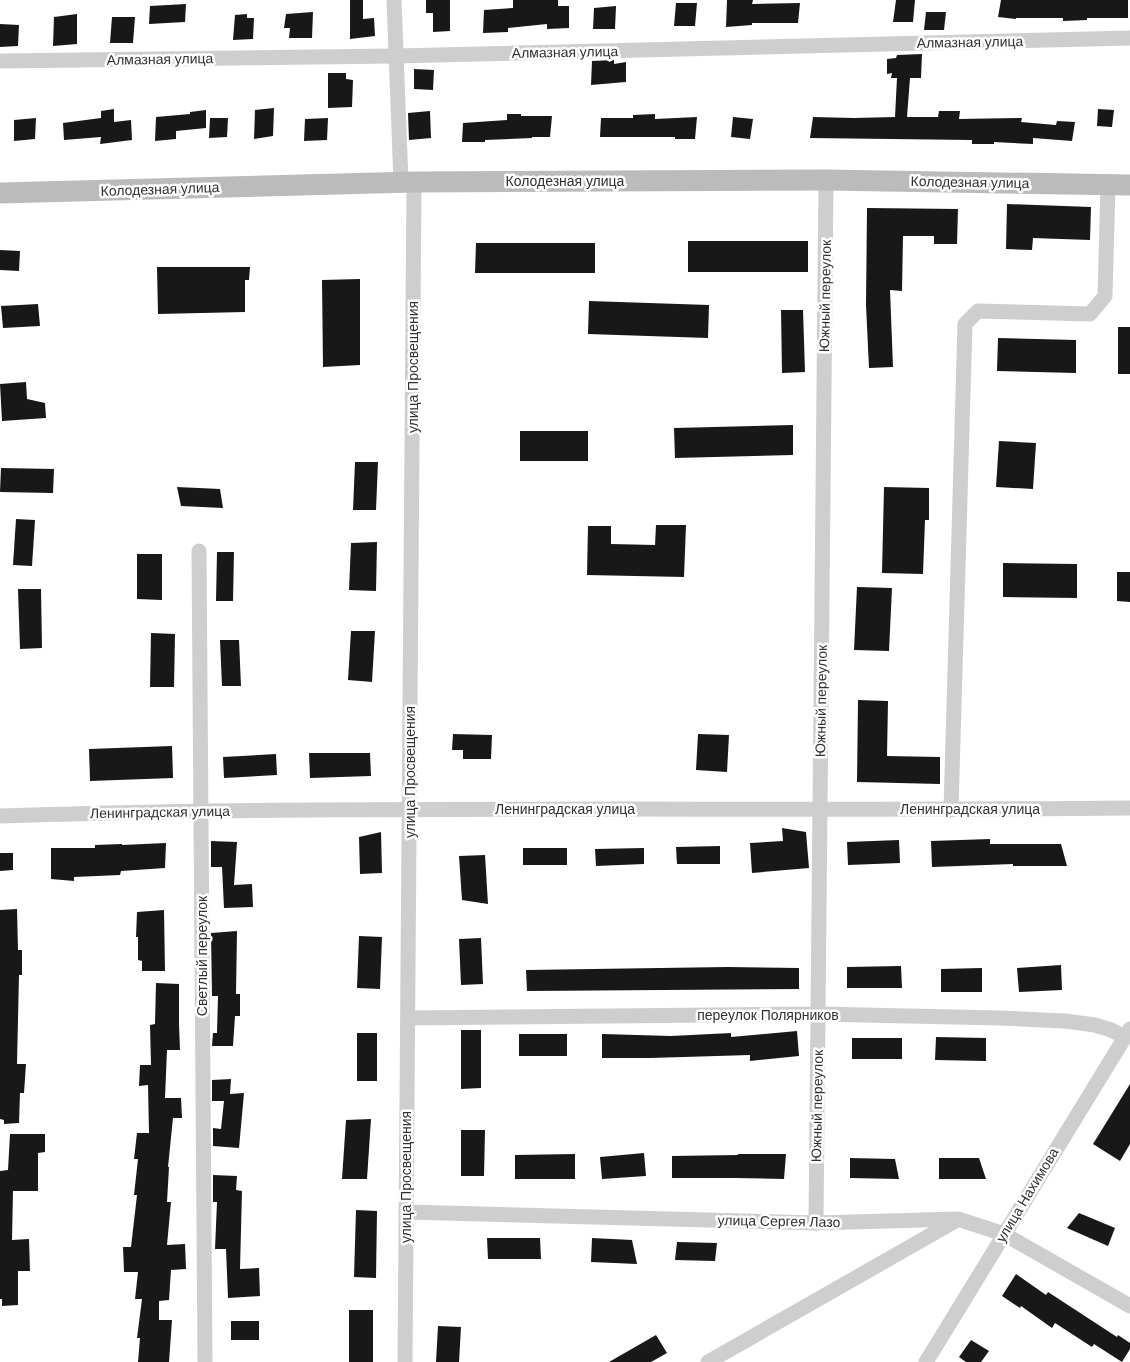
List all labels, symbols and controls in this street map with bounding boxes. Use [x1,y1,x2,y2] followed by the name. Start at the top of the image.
[917,32,1024,52] street label: Алмазная улица
[512,42,619,62] street label: Алмазная улица
[107,49,214,69] street label: Алмазная улица
[506,172,625,190] street label: Колодезная улица
[910,172,1030,192] street label: Колодезная улица
[100,178,220,200] street label: Колодезная улица
[815,239,835,352] street label: Южный переулок
[404,301,422,433] street label: улица Просвещения
[811,644,831,757] street label: Южный переулок
[401,706,419,838] street label: улица Просвещения
[495,800,635,818] street label: Ленинградская улица
[900,800,1040,818] street label: Ленинградская улица
[90,802,230,822] street label: Ленинградская улица
[193,895,211,1016] street label: Светлый переулок
[697,1006,839,1024] street label: переулок Полярников
[807,1049,827,1162] street label: Южный переулок
[397,1111,415,1243] street label: улица Просвещения
[992,1144,1062,1246] street label: улица Нахимова
[718,1211,841,1231] street label: улица Сергея Лазо

